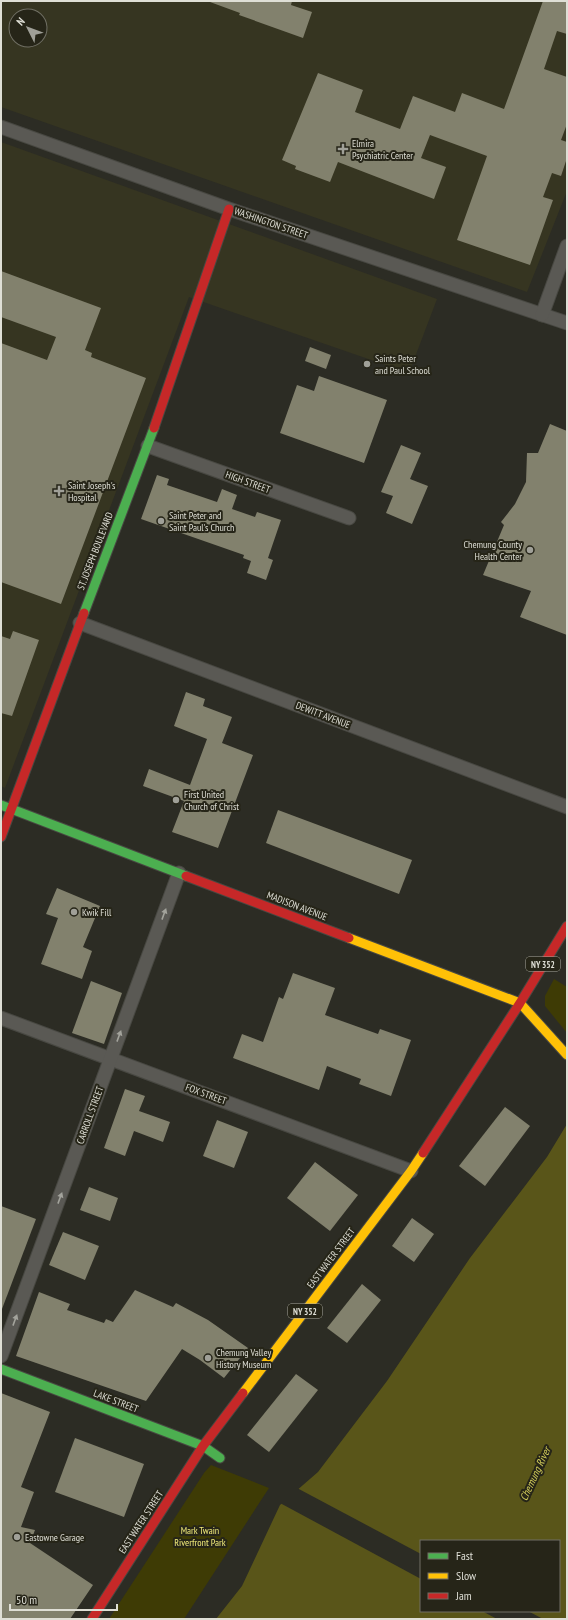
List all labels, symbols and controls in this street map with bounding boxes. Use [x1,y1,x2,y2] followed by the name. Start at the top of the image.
[8,8,48,48] north arrow
[13,14,28,28] text: N
[352,137,413,162] place label: Elmira Psychiatric Center
[337,143,349,155] marker: Elmira Psychiatric Center
[232,204,310,242] street label: WASHINGTON STREET
[375,352,431,377] place label: Saints Peter and Paul School
[362,359,372,369] marker: Saints Peter and Paul School
[224,468,273,496] street label: HIGH STREET
[68,479,116,504] place label: Saint Joseph's Hospital
[53,485,65,497] marker: Saint Joseph's Hospital
[169,509,234,534] place label: Saint Peter and Saint Paul's Church
[74,510,116,592] street label: ST. JOSEPH BOULEVARD
[156,516,166,526] marker: Saint Peter and Saint Paul's Church
[463,538,522,563] place label: Chemung County Health Center
[525,545,535,555] marker: Chemung County Health Center
[294,699,352,731] street label: DEWITT AVENUE
[184,788,239,813] place label: First United Church of Christ
[171,795,181,805] marker: First United Church of Christ
[265,888,329,924] street label: MADISON AVENUE
[82,906,112,919] place label: Kwik Fill
[69,907,79,917] marker: Kwik Fill
[162,908,168,920] one-way arrow
[526,957,560,971] road number: NY 352
[117,1030,123,1042] one-way arrow
[184,1081,229,1108] street label: FOX STREET
[74,1084,107,1146] street label: CARROLL STREET
[57,1191,63,1203] one-way arrow
[304,1225,358,1291] street label: EAST WATER STREET
[288,1304,322,1318] road number: NY 352
[12,1313,18,1325] one-way arrow
[216,1346,271,1371] place label: Chemung Valley History Museum
[203,1353,213,1363] marker: Chemung Valley History Museum
[92,1387,141,1416] street label: LAKE STREET
[516,1443,554,1503] water label: Chemung River
[116,1488,166,1556] street label: EAST WATER STREET
[174,1524,226,1549] park label: Mark Twain Riverfront Park
[25,1531,84,1544] place label: Eastowne Garage
[12,1532,22,1542] marker: Eastowne Garage
[420,1540,560,1612] legend
[456,1548,474,1563] text: Fast
[456,1568,477,1583] text: Slow
[10,1586,117,1612] scale bar
[455,1588,472,1603] text: Jam
[16,1592,37,1607] text: 50 m

